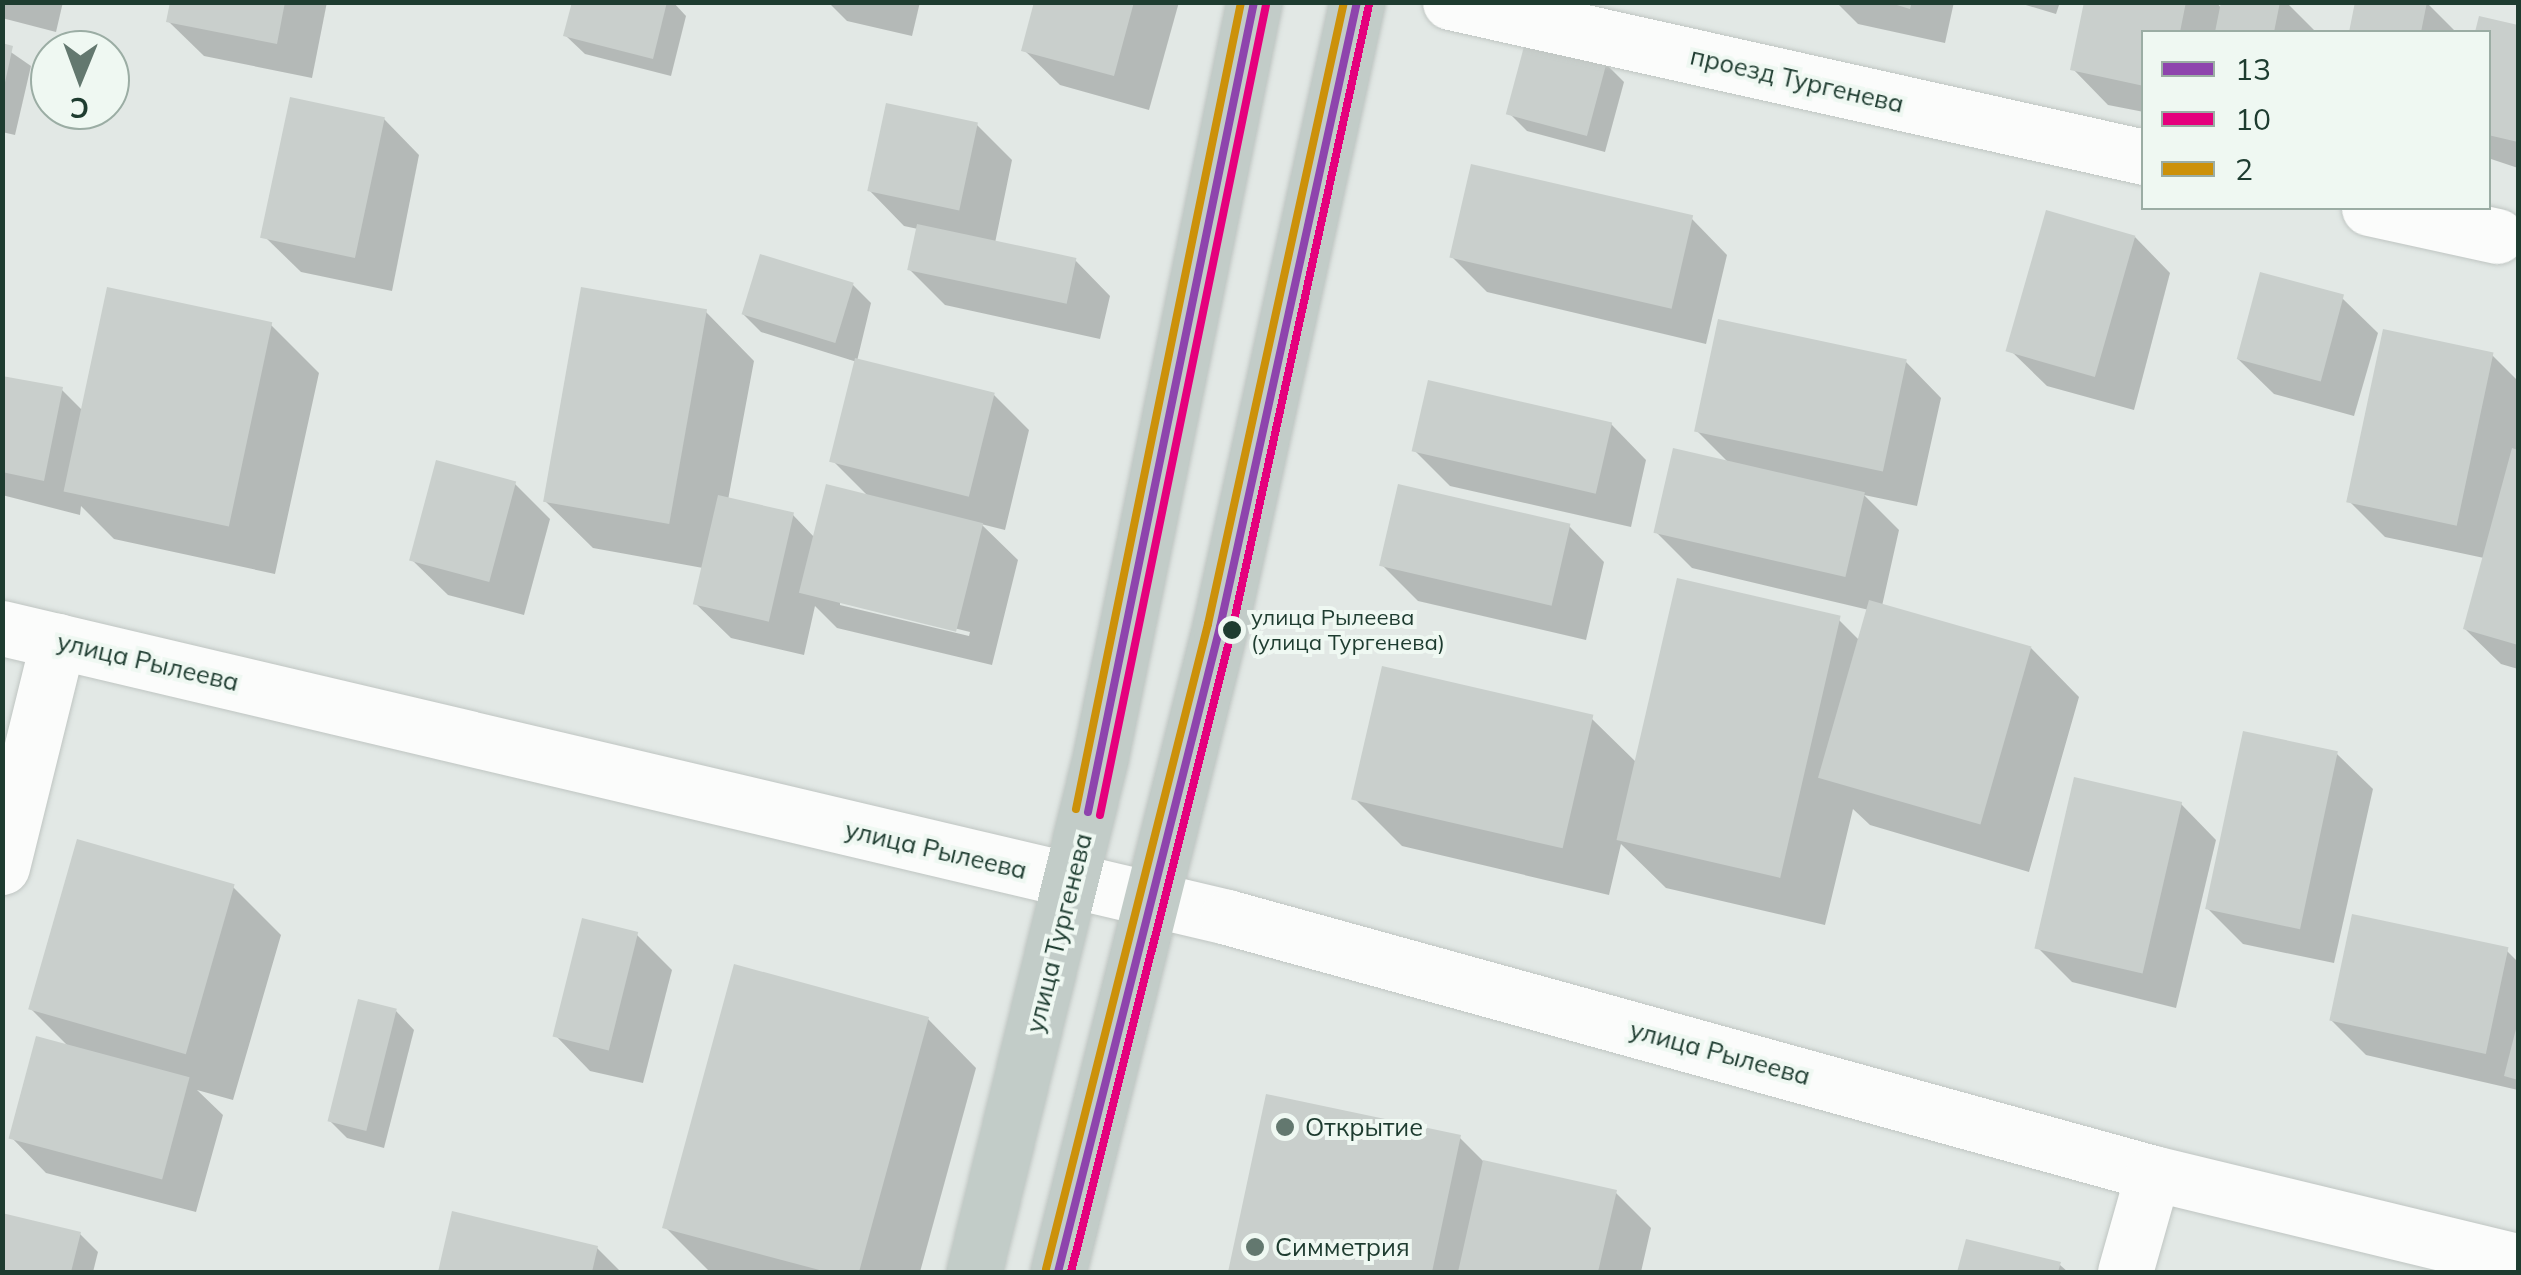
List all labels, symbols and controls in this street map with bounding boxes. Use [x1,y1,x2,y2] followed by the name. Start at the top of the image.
[30,30,130,130] north arrow
[2141,30,2491,210] legend
[1687,41,1907,119] street label: проезд Тургенева
[2235,50,2271,88] text: 13
[70,91,89,126] text: С
[2235,100,2271,138] text: 10
[2235,150,2253,188] text: 2
[1251,604,1445,656] place label: улица Рылеева (улица Тургенева)
[1222,620,1242,640] marker: улица Рылеева (улица Тургенева)
[54,627,242,697] street label: улица Рылеева
[842,815,1030,885] street label: улица Рылеева
[1020,830,1098,1036] street label: улица Тургенева
[1626,1014,1814,1092] street label: улица Рылеева
[1305,1112,1423,1142] place label: Открытие
[1274,1116,1296,1138] marker: Открытие
[1275,1232,1410,1262] place label: Симметрия
[1244,1236,1266,1258] marker: Симметрия

